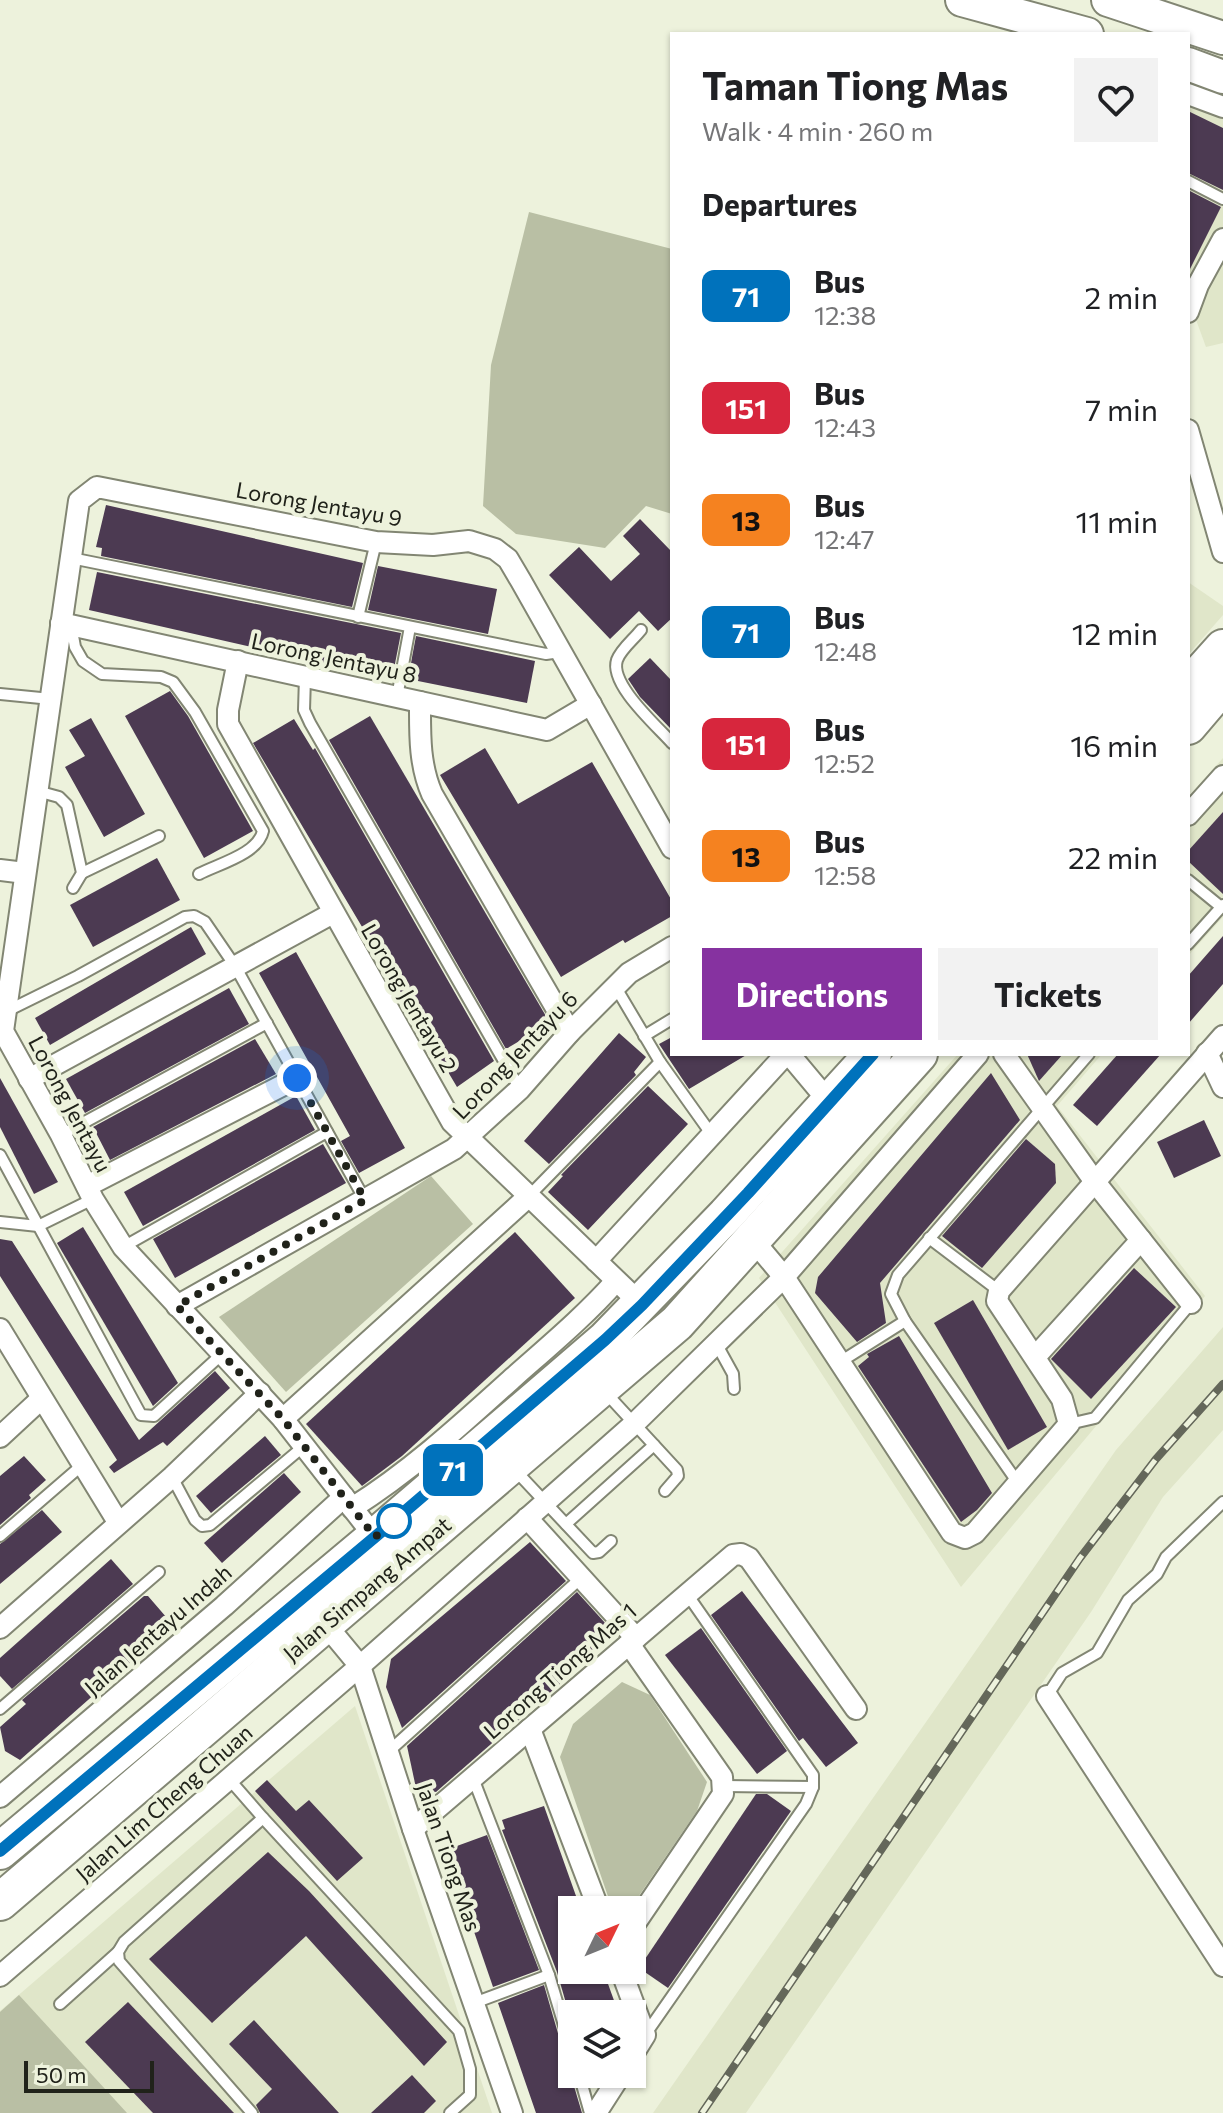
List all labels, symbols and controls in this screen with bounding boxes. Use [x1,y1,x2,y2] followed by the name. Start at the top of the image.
[1074,58,1158,142] button: heart
[702,61,1008,108] text: Taman Tiong Mas
[702,115,933,146] text: Walk · 4 min · 260 m
[702,185,857,222] text: Departures
[814,262,865,299] text: Bus
[1085,278,1158,315] text: 2 min
[732,279,760,313] text: 71
[814,299,876,330] text: 12:38
[814,374,865,411] text: Bus
[1085,390,1158,427] text: 7 min
[725,391,767,425] text: 151
[814,411,876,442] text: 12:43
[234,476,404,531] street label: Lorong Jentayu 9
[814,486,865,523] text: Bus
[1076,502,1158,539] text: 11 min
[732,503,760,537] text: 13
[814,523,874,554] text: 12:47
[814,598,865,635] text: Bus
[1072,614,1158,651] text: 12 min
[732,615,760,649] text: 71
[249,627,419,688] street label: Lorong Jentayu 8
[814,635,877,666] text: 12:48
[814,710,865,747] text: Bus
[1070,726,1158,763] text: 16 min
[725,727,767,761] text: 151
[814,747,875,778] text: 12:52
[814,822,865,859] text: Bus
[1068,838,1158,875] text: 22 min
[732,839,760,873] text: 13
[814,859,876,890] text: 12:58
[356,919,463,1077] street label: Lorong Jentayu 2
[702,948,922,1040] button: Directions
[938,948,1158,1040] button: Tickets
[447,985,583,1125] street label: Lorong Jentayu 6
[23,1031,118,1177] street label: Lorong Jentayu
[277,1058,317,1098] your location
[417,1444,489,1496] line badge: 71
[439,1453,467,1487] text: 71
[377,1504,411,1538] unlabelled marker
[277,1511,456,1667] street label: Jalan Simpang Ampat
[79,1558,237,1701] street label: Jalan Jentayu Indah
[478,1597,642,1744] street label: Lorong Tiong Mas 1
[70,1718,258,1887] street label: Jalan Lim Cheng Chuan
[411,1779,488,1935] street label: Jalan Tiong Mas
[558,1896,646,1984] north arrow
[558,1896,646,2088] map controls
[558,2000,646,2088] button: layers
[24,2057,154,2093] scale bar
[36,2061,86,2088] text: 50 m

